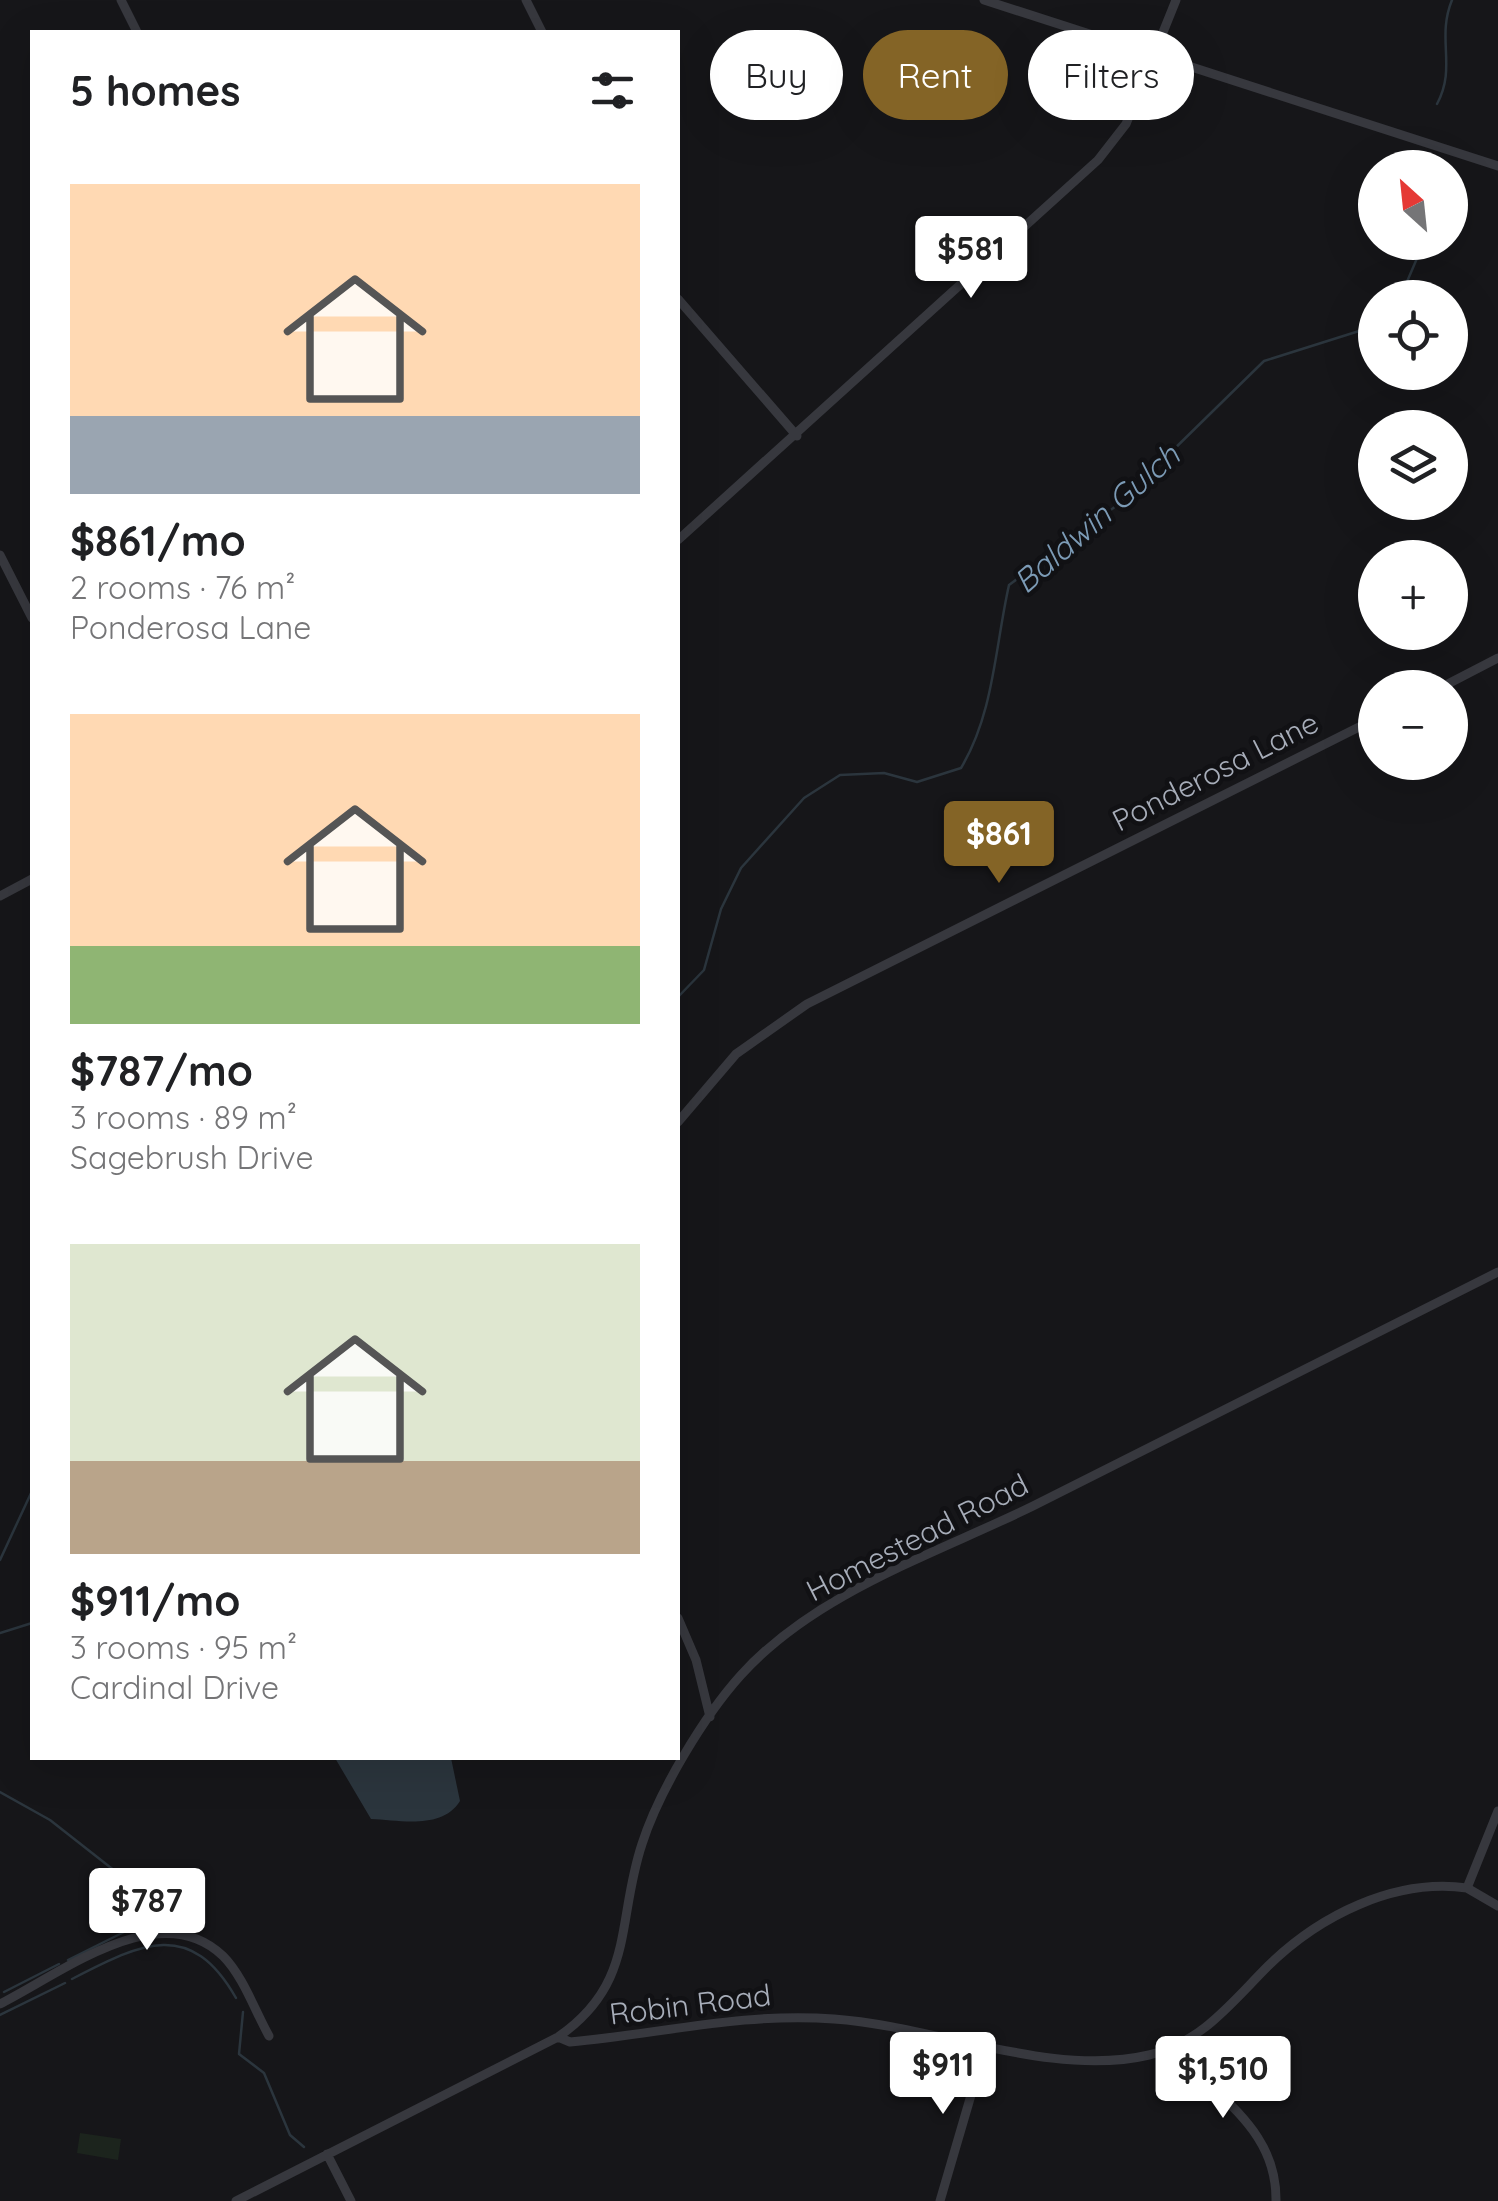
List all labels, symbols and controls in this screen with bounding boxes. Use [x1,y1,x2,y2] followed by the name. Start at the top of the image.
[710,30,843,120] chip: Buy
[863,30,1008,120] chip: Rent
[1028,30,1194,120] chip: Filters
[585,63,640,118] icon: filters
[70,64,241,117] text: 5 homes
[1358,150,1468,260] north arrow
[1358,150,1468,780] map controls
[912,216,1030,301] pin: $581
[937,228,1005,268] text: $581
[265,249,445,429] icon: home
[1358,280,1468,390] button: locate
[1358,410,1468,520] button: layers
[1005,434,1188,601] water label: Baldwin Gulch
[70,514,246,567] text: $861/mo
[1358,540,1468,650] button: +
[70,567,295,607] text: 2 rooms · 76 m²
[70,607,311,647] text: Ponderosa Lane
[1358,670,1468,780] button: −
[1106,703,1324,839] street label: Ponderosa Lane
[265,779,445,959] icon: home
[940,801,1058,886] pin: $861
[966,813,1032,853] text: $861
[70,1044,253,1097] text: $787/mo
[70,1097,297,1137] text: 3 rooms · 89 m²
[70,1137,314,1177] text: Sagebrush Drive
[265,1309,445,1489] icon: home
[800,1465,1034,1609] street label: Homestead Road
[70,1574,240,1627] text: $911/mo
[70,1627,297,1667] text: 3 rooms · 95 m²
[70,1667,279,1707] text: Cardinal Drive
[88,1868,206,1953] pin: $787
[111,1880,183,1920] text: $787
[607,1975,773,2033] street label: Robin Road
[884,2032,1002,2117] pin: $911
[1142,2036,1304,2121] pin: $1,510
[912,2044,974,2084] text: $911
[1178,2048,1268,2088] text: $1,510

